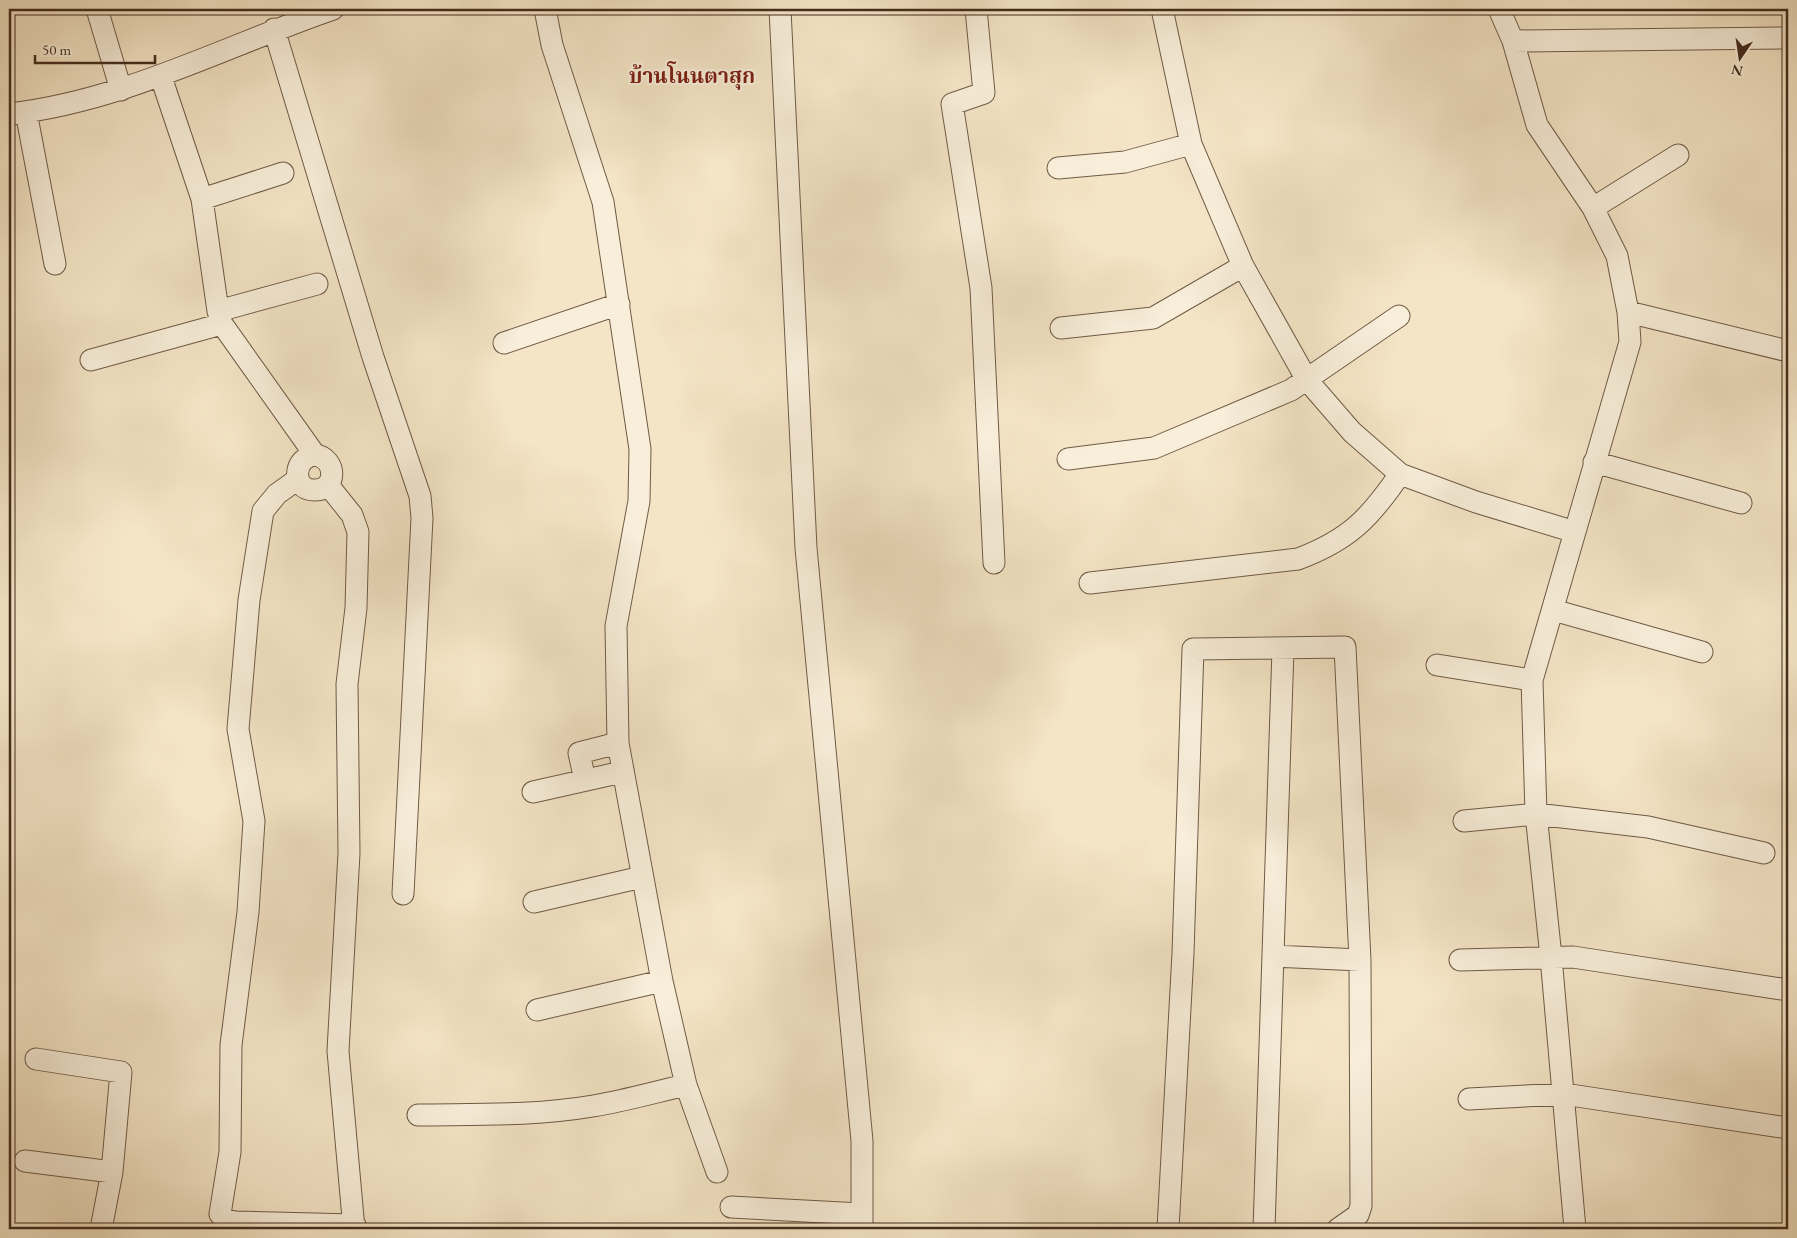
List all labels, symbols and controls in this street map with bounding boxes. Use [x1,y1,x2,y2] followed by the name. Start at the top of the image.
[35,32,155,64] scale bar
[1714,32,1764,82] north arrow
[42,40,71,59] text: 50 m
[1729,60,1745,81] text: N
[629,61,755,90] district label: บ้านโนนตาสุก

